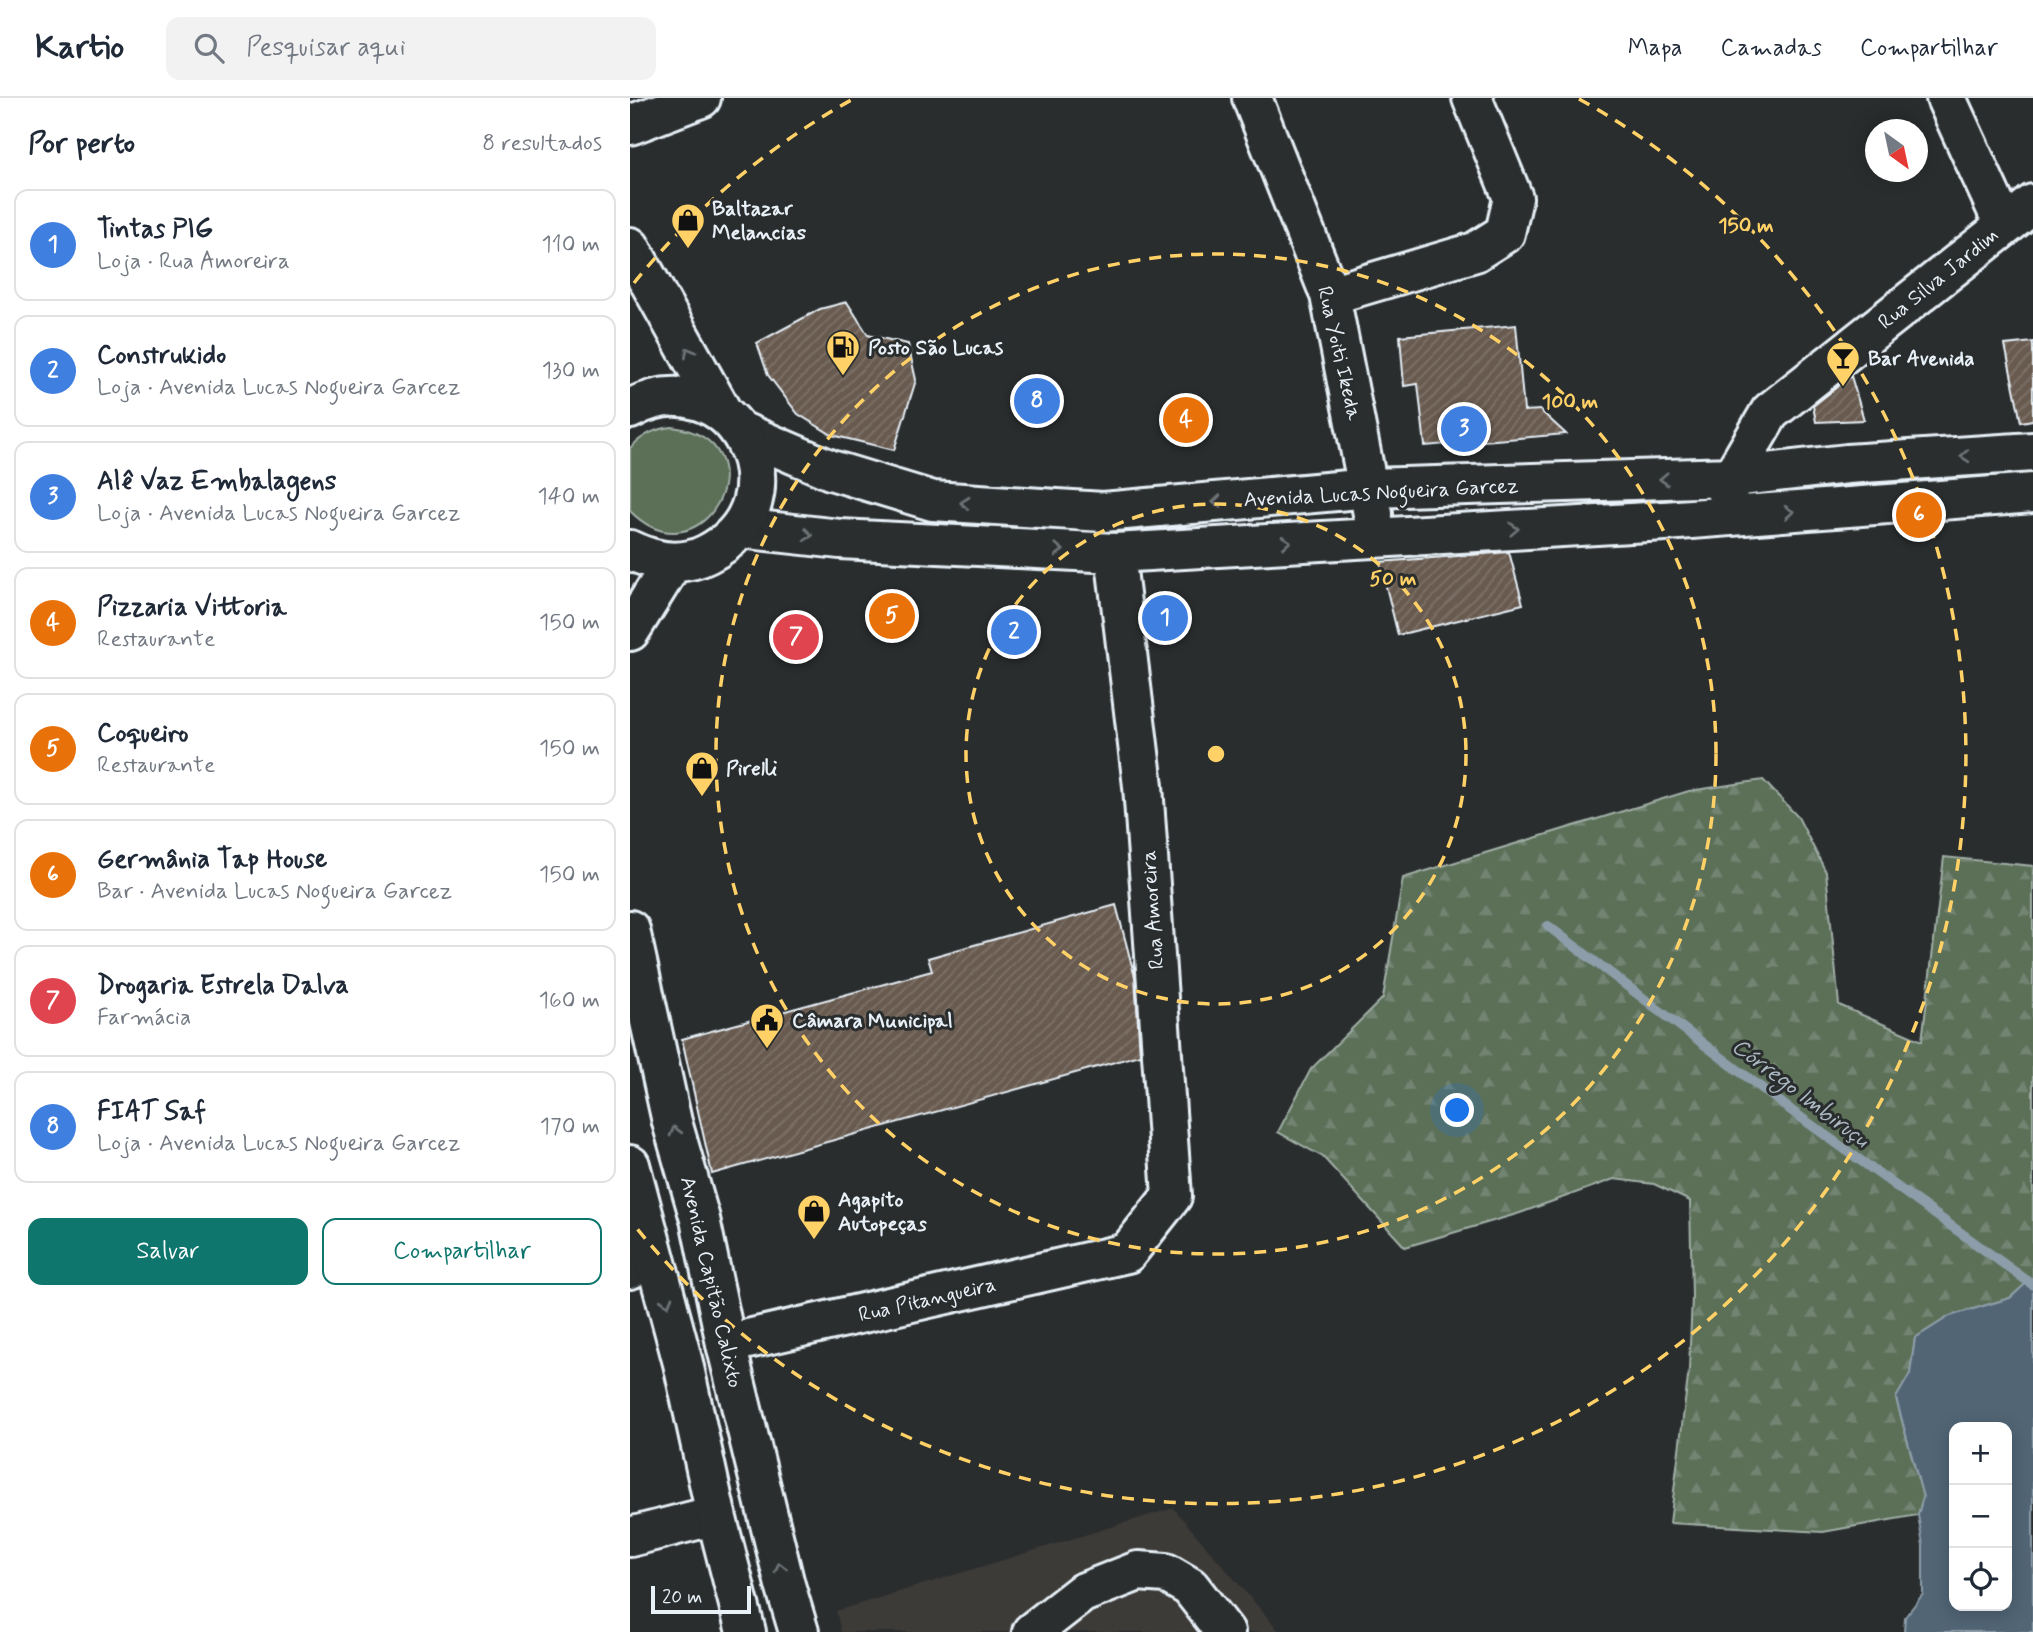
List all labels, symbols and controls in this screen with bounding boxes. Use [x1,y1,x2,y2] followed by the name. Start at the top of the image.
[166,17,656,80] search box
[35,26,124,70] text: Kartio
[190,29,228,67] icon: search
[246,31,406,65] text: Pesquisar aqui
[1628,33,1682,64] text: Mapa
[1720,33,1822,64] text: Camadas
[1860,33,1998,64] text: Compartilhar
[1865,119,1928,182] north arrow
[28,124,135,163] text: Por perto
[482,129,602,159] text: 8 resultados
[712,195,807,247] place label: Baltazar Melancias
[669,201,707,250] shop icon: Baltazar Melancias
[1718,212,1774,240] text: 150 m
[97,213,213,247] text: Tintas PIG
[1872,221,2005,336] street label: Rua Silva Jardim
[48,230,58,260] text: 1
[541,230,600,260] text: 110 m
[97,247,290,277] text: Loja · Rua Amoreira
[1310,284,1368,423] street label: Rua Yoiti Ikeda
[824,328,862,377] fuel station icon: Posto São Lucas
[868,334,1004,362] place label: Posto São Lucas
[97,339,226,373] text: Construkido
[1824,339,1862,388] bar icon: Bar Avenida
[1868,345,1975,373] place label: Bar Avenida
[684,347,697,360] one-way arrow
[47,356,59,386] text: 2
[542,356,600,386] text: 130 m
[97,373,460,403] text: Loja · Avenida Lucas Nogueira Garcez
[1014,375,1060,427] pin: 8
[1542,388,1598,416] text: 100 m
[1163,394,1209,446] pin: 4
[1441,403,1487,455] pin: 3
[1959,449,1970,464] one-way arrow
[97,465,336,499] text: Alê Vaz Embalagens
[1243,472,1519,516] street label: Avenida Lucas Nogueira Garcez
[1658,472,1669,487] one-way arrow
[48,482,58,512] text: 3
[537,482,600,512] text: 140 m
[1896,489,1942,541] pin: 6
[1211,494,1222,509] one-way arrow
[960,496,971,511] one-way arrow
[97,499,460,529] text: Loja · Avenida Lucas Nogueira Garcez
[1784,505,1795,520] one-way arrow
[1508,522,1519,537] one-way arrow
[803,527,814,542] one-way arrow
[1281,535,1292,550] one-way arrow
[1054,543,1065,558] one-way arrow
[1370,565,1417,593] text: 50 m
[869,590,915,642] pin: 5
[97,591,287,625] text: Pizzaria Vittoria
[1142,592,1188,644] pin: 1
[991,606,1037,658] pin: 2
[46,608,60,638] text: 4
[539,608,600,638] text: 150 m
[773,611,819,663] pin: 7
[97,625,215,655] text: Restaurante
[97,717,188,751] text: Coqueiro
[46,734,60,764] text: 5
[539,734,600,764] text: 150 m
[1204,742,1228,766] centre of rings
[683,749,721,798] shop icon: Pirelli
[97,751,215,781] text: Restaurante
[726,755,777,783] place label: Pirelli
[97,843,327,877] text: Germânia Tap House
[1135,849,1171,970] street label: Rua Amoreira
[47,860,59,890] text: 6
[539,860,600,890] text: 150 m
[97,877,452,907] text: Bar · Avenida Lucas Nogueira Garcez
[97,969,349,1003] text: Drogaria Estrela Dalva
[46,986,60,1016] text: 7
[539,986,600,1016] text: 160 m
[748,1001,786,1050] public building icon: Câmara Municipal
[97,1003,191,1033] text: Farmácia
[792,1007,953,1035] place label: Câmara Municipal
[1724,1032,1876,1158] water label: Córrego Imbiruçu
[1440,1093,1474,1127] your location
[97,1095,206,1129] text: FIAT Saf
[47,1112,59,1142] text: 8
[540,1112,600,1142] text: 170 m
[668,1125,683,1137] one-way arrow
[97,1129,460,1159] text: Loja · Avenida Lucas Nogueira Garcez
[673,1174,749,1391] street label: Avenida Capitão Calixto
[838,1186,927,1238] place label: Agapito Autopeças
[795,1192,833,1241] shop icon: Agapito Autopeças
[28,1218,308,1285] button: Salvar
[322,1218,602,1285] button: Compartilhar
[856,1271,999,1329] street label: Rua Pitangueira
[658,1296,673,1308] one-way arrow
[1949,1422,2012,1611] map controls
[1949,1422,2012,1485] button: +
[1949,1485,2012,1548] button: −
[1949,1548,2012,1611] button: locate
[774,1561,788,1573] one-way arrow
[651,1583,751,1615] scale bar
[662,1585,702,1610] text: 20 m

